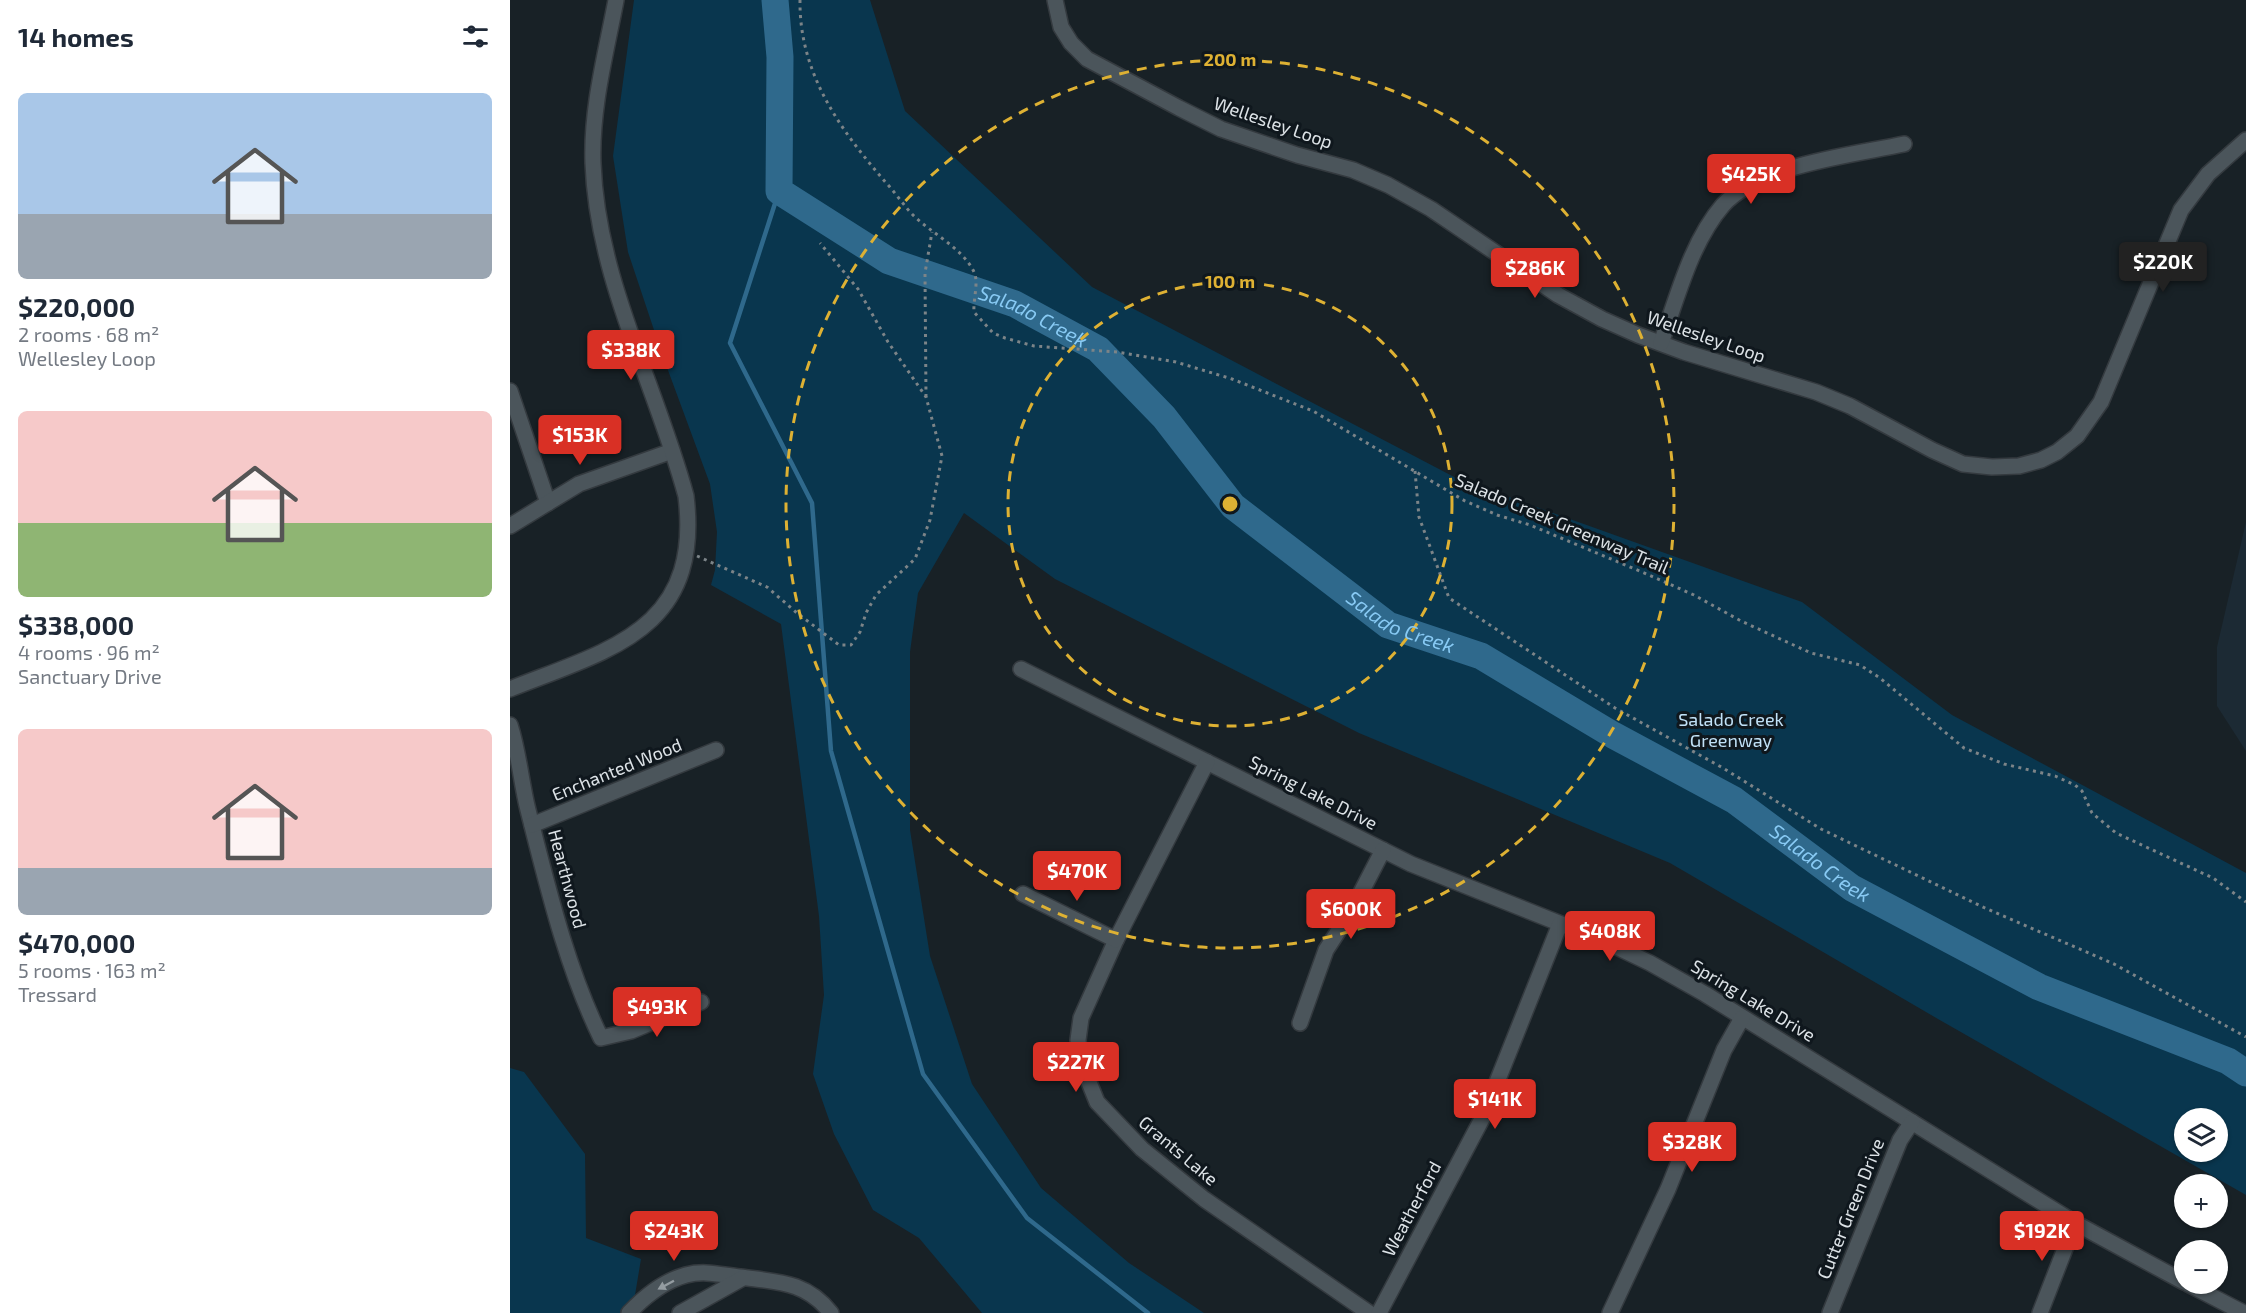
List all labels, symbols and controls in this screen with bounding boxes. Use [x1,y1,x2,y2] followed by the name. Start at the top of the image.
[459,20,492,53] icon: filters
[18,21,134,52] text: 14 homes
[1204,48,1256,70] text: 200 m
[1211,91,1336,153] street label: Wellesley Loop
[201,132,309,240] icon: home
[1709,154,1793,205] pin: $425K
[1721,161,1781,185] text: $425K
[2121,242,2205,293] pin: $220K
[1493,248,1577,299] pin: $286K
[2133,249,2193,273] text: $220K
[1505,255,1565,279] text: $286K
[1205,270,1255,292] text: 100 m
[976,279,1092,352] water label: Salado Creek
[18,291,135,322] text: $220,000
[1644,305,1769,367] street label: Wellesley Loop
[18,322,159,346] text: 2 rooms · 68 m²
[589,330,673,381] pin: $338K
[601,337,661,361] text: $338K
[18,346,156,370] text: Wellesley Loop
[538,415,622,466] pin: $153K
[552,422,608,446] text: $153K
[201,450,309,558] icon: home
[1452,468,1673,578] street label: Salado Creek Greenway Trail
[1220,494,1240,514] centre of rings
[1342,585,1458,657] water label: Salado Creek
[18,609,134,640] text: $338,000
[18,640,160,664] text: 4 rooms · 96 m²
[18,664,162,688] text: Sanctuary Drive
[1678,708,1784,751] park label: Salado Creek Greenway
[548,733,685,805] street label: Enchanted Wood
[1246,750,1381,834] street label: Spring Lake Drive
[201,768,309,876] icon: home
[1766,818,1875,906] water label: Salado Creek
[544,827,592,931] street label: Hearthwood
[1035,851,1119,902] pin: $470K
[1047,858,1107,882] text: $470K
[1309,889,1393,940] pin: $600K
[1320,896,1382,920] text: $600K
[1568,911,1652,962] pin: $408K
[1579,918,1641,942] text: $408K
[18,927,135,958] text: $470,000
[1687,954,1820,1046] street label: Spring Lake Drive
[18,958,166,982] text: 5 rooms · 163 m²
[18,982,97,1006] text: Tressard
[615,987,699,1038] pin: $493K
[627,994,687,1018] text: $493K
[1034,1042,1118,1093] pin: $227K
[1047,1049,1105,1073] text: $227K
[1453,1079,1537,1130] pin: $141K
[1468,1086,1522,1110] text: $141K
[2174,1108,2228,1294] map controls
[2174,1108,2228,1162] button: layers
[1135,1111,1223,1190] street label: Grants Lake
[1650,1122,1734,1173] pin: $328K
[1662,1129,1722,1153] text: $328K
[1812,1135,1888,1282] street label: Cutter Green Drive
[1377,1157,1445,1260] street label: Weatherford
[2174,1174,2228,1228] button: +
[632,1211,716,1262] pin: $243K
[2000,1211,2084,1262] pin: $192K
[644,1218,704,1242] text: $243K
[2014,1218,2070,1242] text: $192K
[2174,1240,2228,1294] button: −
[657,1279,675,1289] one-way arrow

